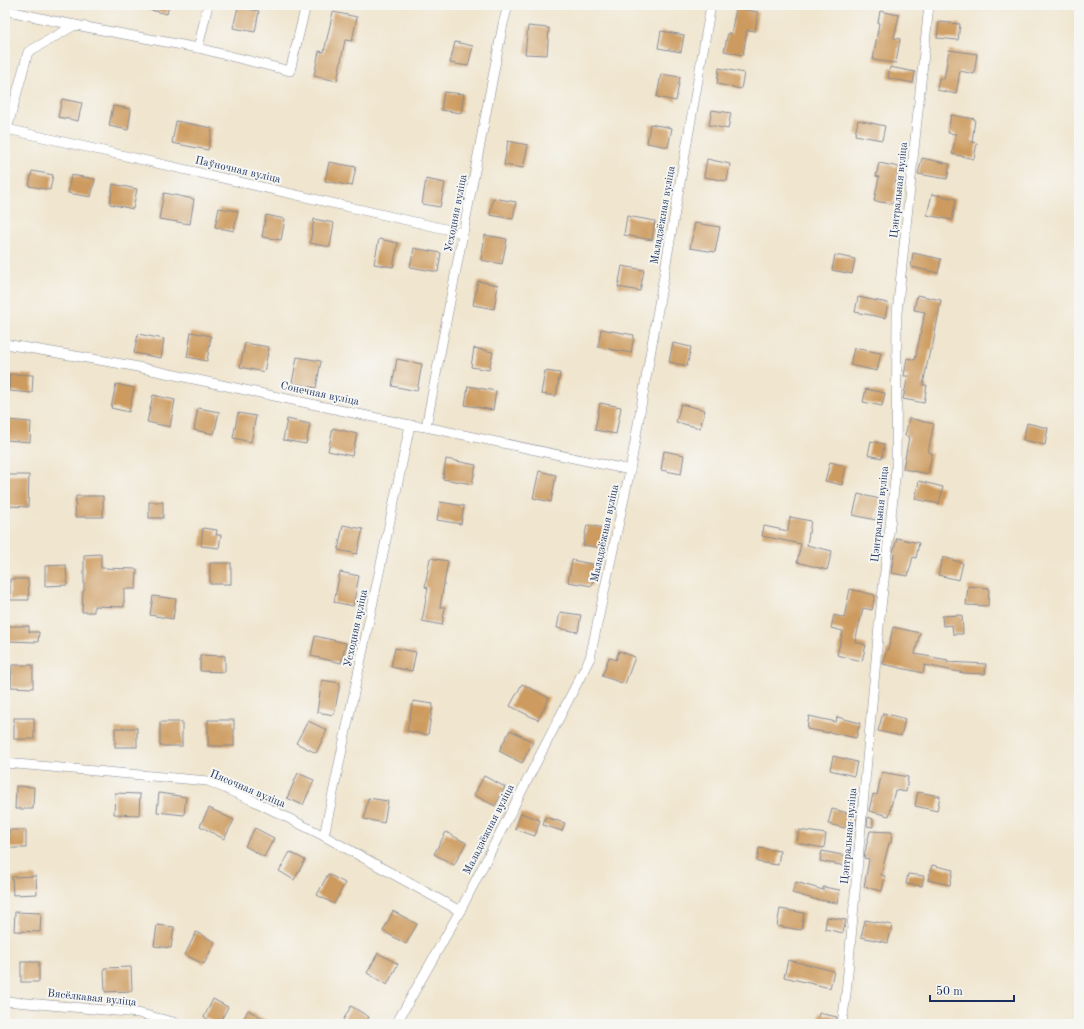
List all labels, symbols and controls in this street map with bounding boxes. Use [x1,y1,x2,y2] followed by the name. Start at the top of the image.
[889,141,910,239] street label: Цэнтральная вуліца
[194,155,282,186] street label: Паўночная вуліца
[649,165,678,265] street label: Маладзёжная вуліца
[444,173,470,253] street label: Усходняя вуліца
[279,381,361,408] street label: Сонечная вуліца
[870,465,891,563] street label: Цэнтральная вуліца
[590,483,621,583] street label: Маладзёжная вуліца
[343,588,370,668] street label: Усходняя вуліца
[208,769,287,810] street label: Пясочная вуліца
[462,782,517,876] street label: Маладзёжная вуліца
[840,787,859,885] street label: Цэнтральная вуліца
[930,977,1014,1003] scale bar
[936,985,963,998] text: 50 m
[47,988,138,1009] street label: Вясёлкавая вуліца

